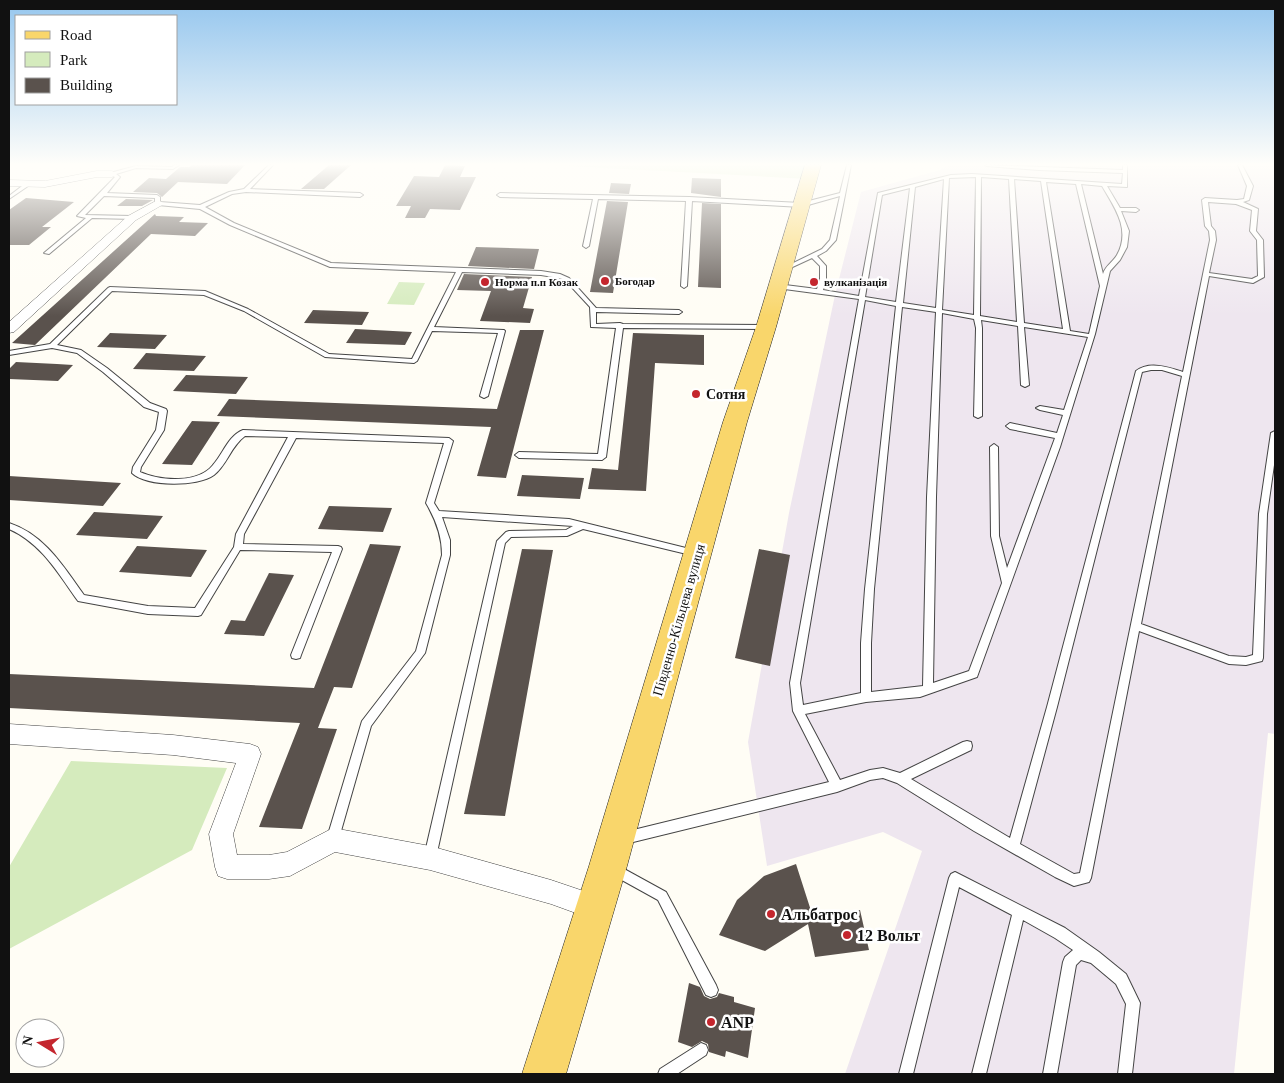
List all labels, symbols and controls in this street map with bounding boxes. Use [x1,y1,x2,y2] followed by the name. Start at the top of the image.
[15,15,178,105] legend
[60,27,92,43] text: Road
[60,52,88,68] text: Park
[60,77,113,93] text: Building
[599,275,611,287] marker: Богодар
[615,275,655,287] place label: Богодар
[479,276,491,288] marker: Норма п.п Козак
[495,276,579,288] place label: Норма п.п Козак
[808,276,820,288] marker: вулканізація
[824,276,887,288] place label: вулканізація
[706,387,746,402] place label: Сотня
[690,388,702,400] marker: Сотня
[650,542,708,698] street label: Південно-Кільцева вулиця
[781,906,858,924] place label: Альбатрос
[765,908,777,920] marker: Альбатрос
[857,927,920,944] place label: 12 Вольт
[841,929,853,941] marker: 12 Вольт
[721,1014,754,1031] place label: ANP
[705,1016,717,1028] marker: ANP
[15,1018,65,1068] north arrow
[19,1035,36,1047] text: N

